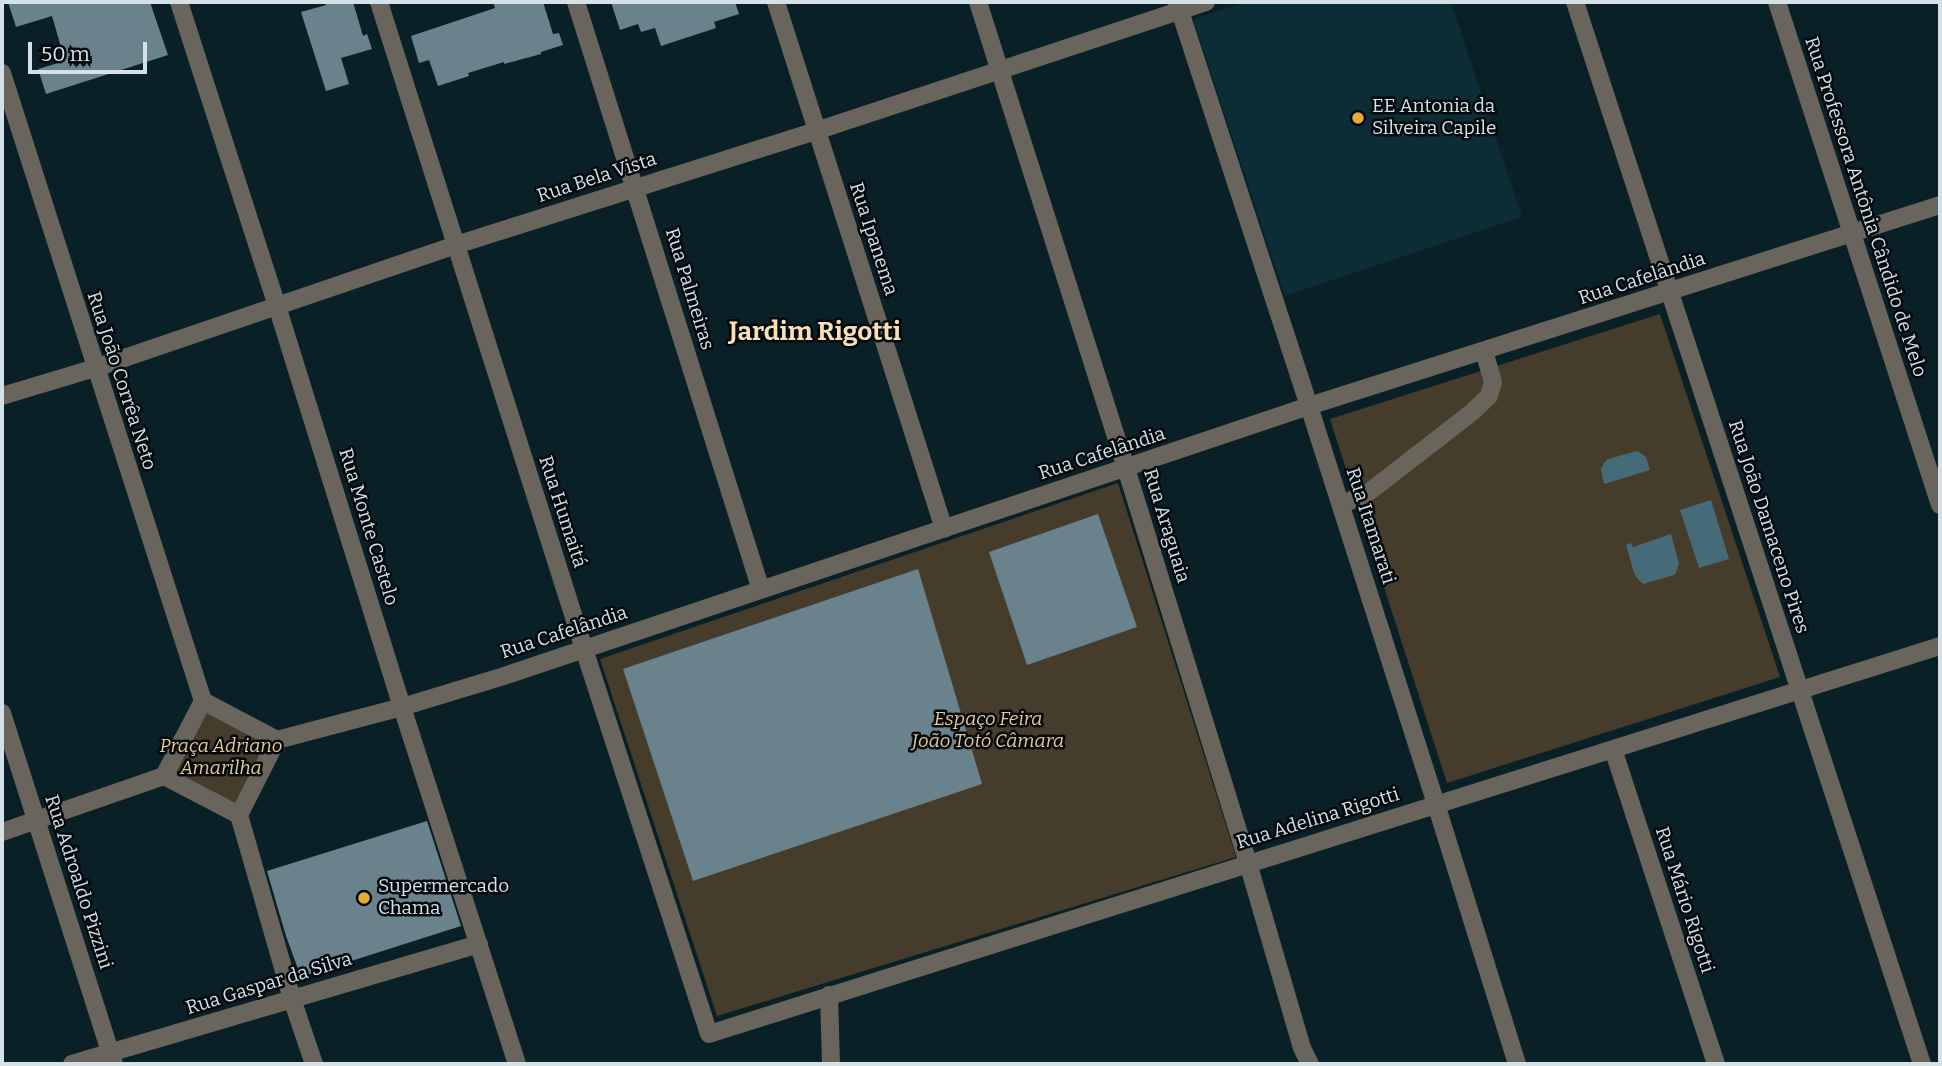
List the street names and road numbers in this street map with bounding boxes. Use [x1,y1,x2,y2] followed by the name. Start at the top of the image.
[1799,34,1931,380] street label: Rua Professora Antônia Cândido de Melo
[534,148,660,208] street label: Rua Bela Vista
[844,180,902,298] street label: Rua Ipanema
[660,225,718,353] street label: Rua Palmeiras
[1576,248,1708,310] street label: Rua Cafelândia
[81,289,161,473] street label: Rua João Corrêa Neto
[1723,417,1813,637] street label: Rua João Damaceno Pires
[1036,423,1168,485] street label: Rua Cafelândia
[333,446,403,608] street label: Rua Monte Castelo
[533,453,591,571] street label: Rua Humaitá
[1340,465,1400,587] street label: Rua Itamarati
[1138,466,1194,586] street label: Rua Araguaia
[498,602,630,664] street label: Rua Cafelândia
[1234,783,1402,855] street label: Rua Adelina Rigotti
[39,792,117,972] street label: Rua Adroaldo Pizzini
[1650,824,1718,976] street label: Rua Mário Rigotti
[183,948,355,1020] street label: Rua Gaspar da Silva

